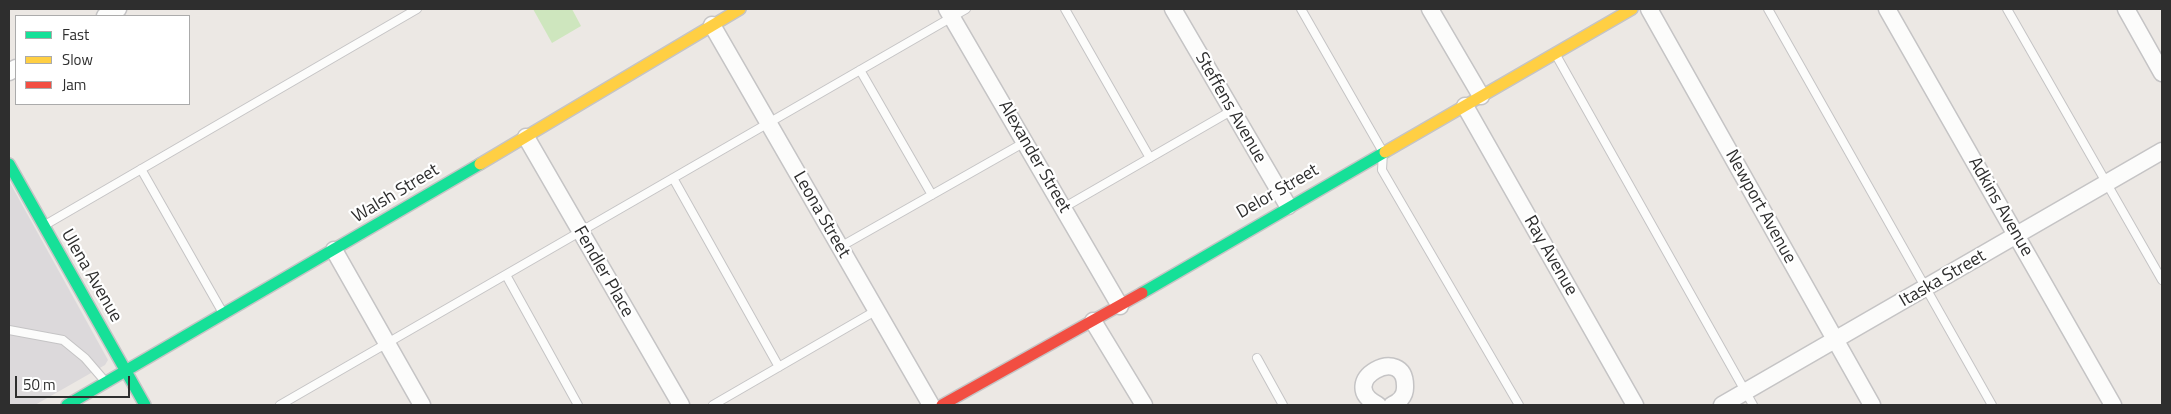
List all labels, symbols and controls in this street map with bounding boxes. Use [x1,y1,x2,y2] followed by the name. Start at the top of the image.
[15,15,190,105] legend
[62,23,89,46] text: Fast
[62,48,93,71] text: Slow
[1190,49,1270,167] street label: Steffens Avenue
[62,73,86,96] text: Jam
[993,97,1075,217] street label: Alexander Street
[1720,146,1800,268] street label: Newport Avenue
[1963,154,2037,260] street label: Adkins Avenue
[349,160,443,228] street label: Walsh Street
[1233,160,1323,224] street label: Delor Street
[788,168,854,262] street label: Leona Street
[1518,212,1582,300] street label: Ray Avenue
[568,223,638,321] street label: Fendler Place
[56,226,126,326] street label: Ulena Avenue
[1896,246,1990,312] street label: Itaska Street
[18,366,132,398] scale bar
[23,373,56,396] text: 50 m

